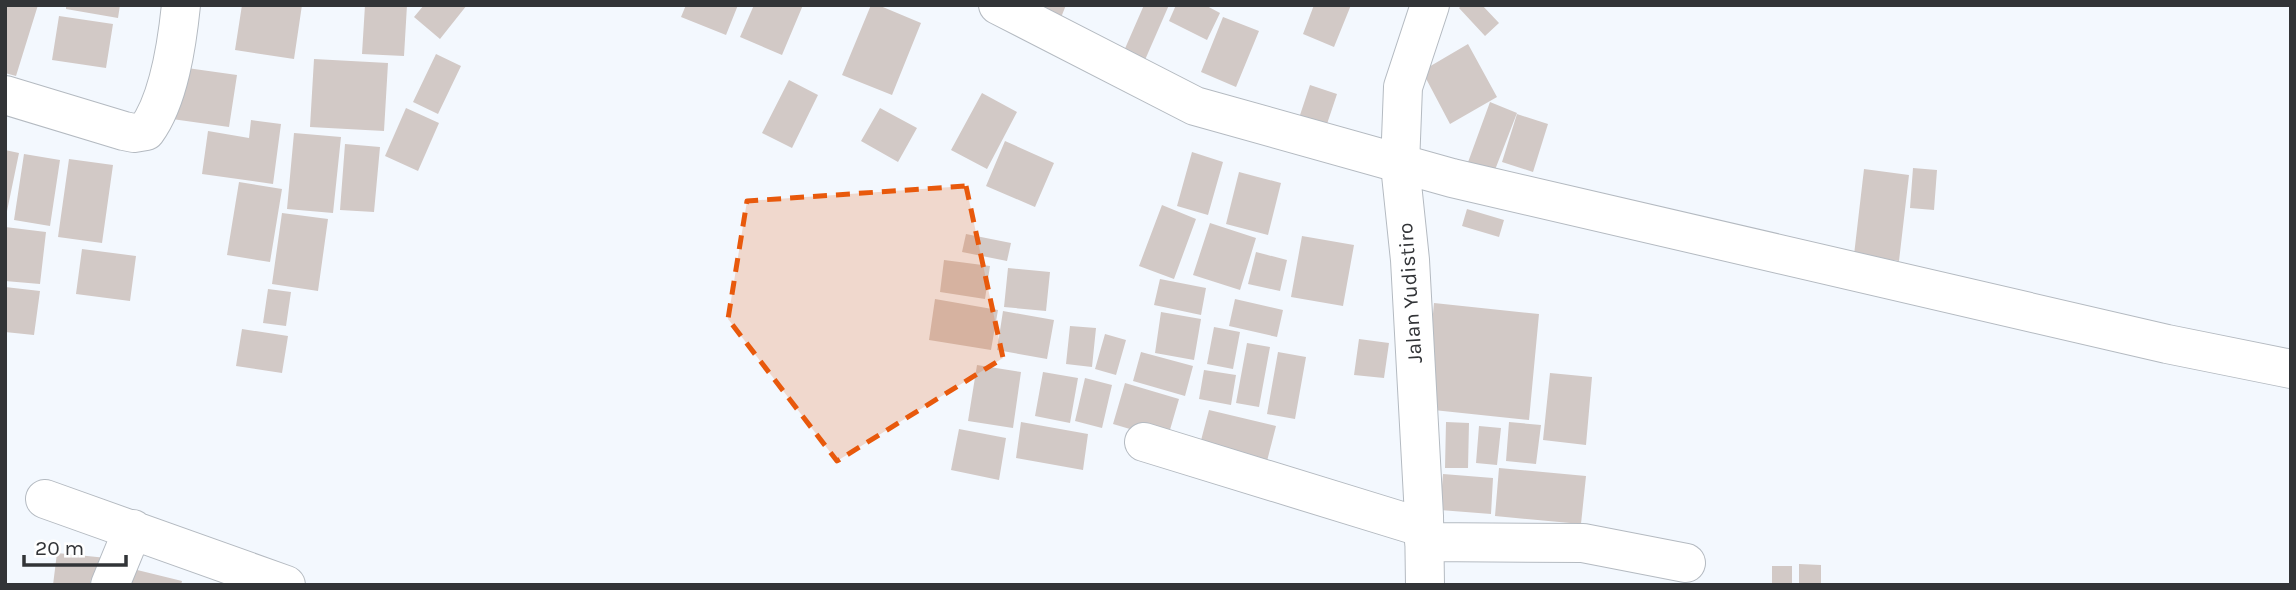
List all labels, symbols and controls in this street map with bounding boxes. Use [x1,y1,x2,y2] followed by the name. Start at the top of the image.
[1393,222,1427,364] street label: Jalan Yudistiro
[24,524,126,568] scale bar
[35,536,84,560] text: 20 m

